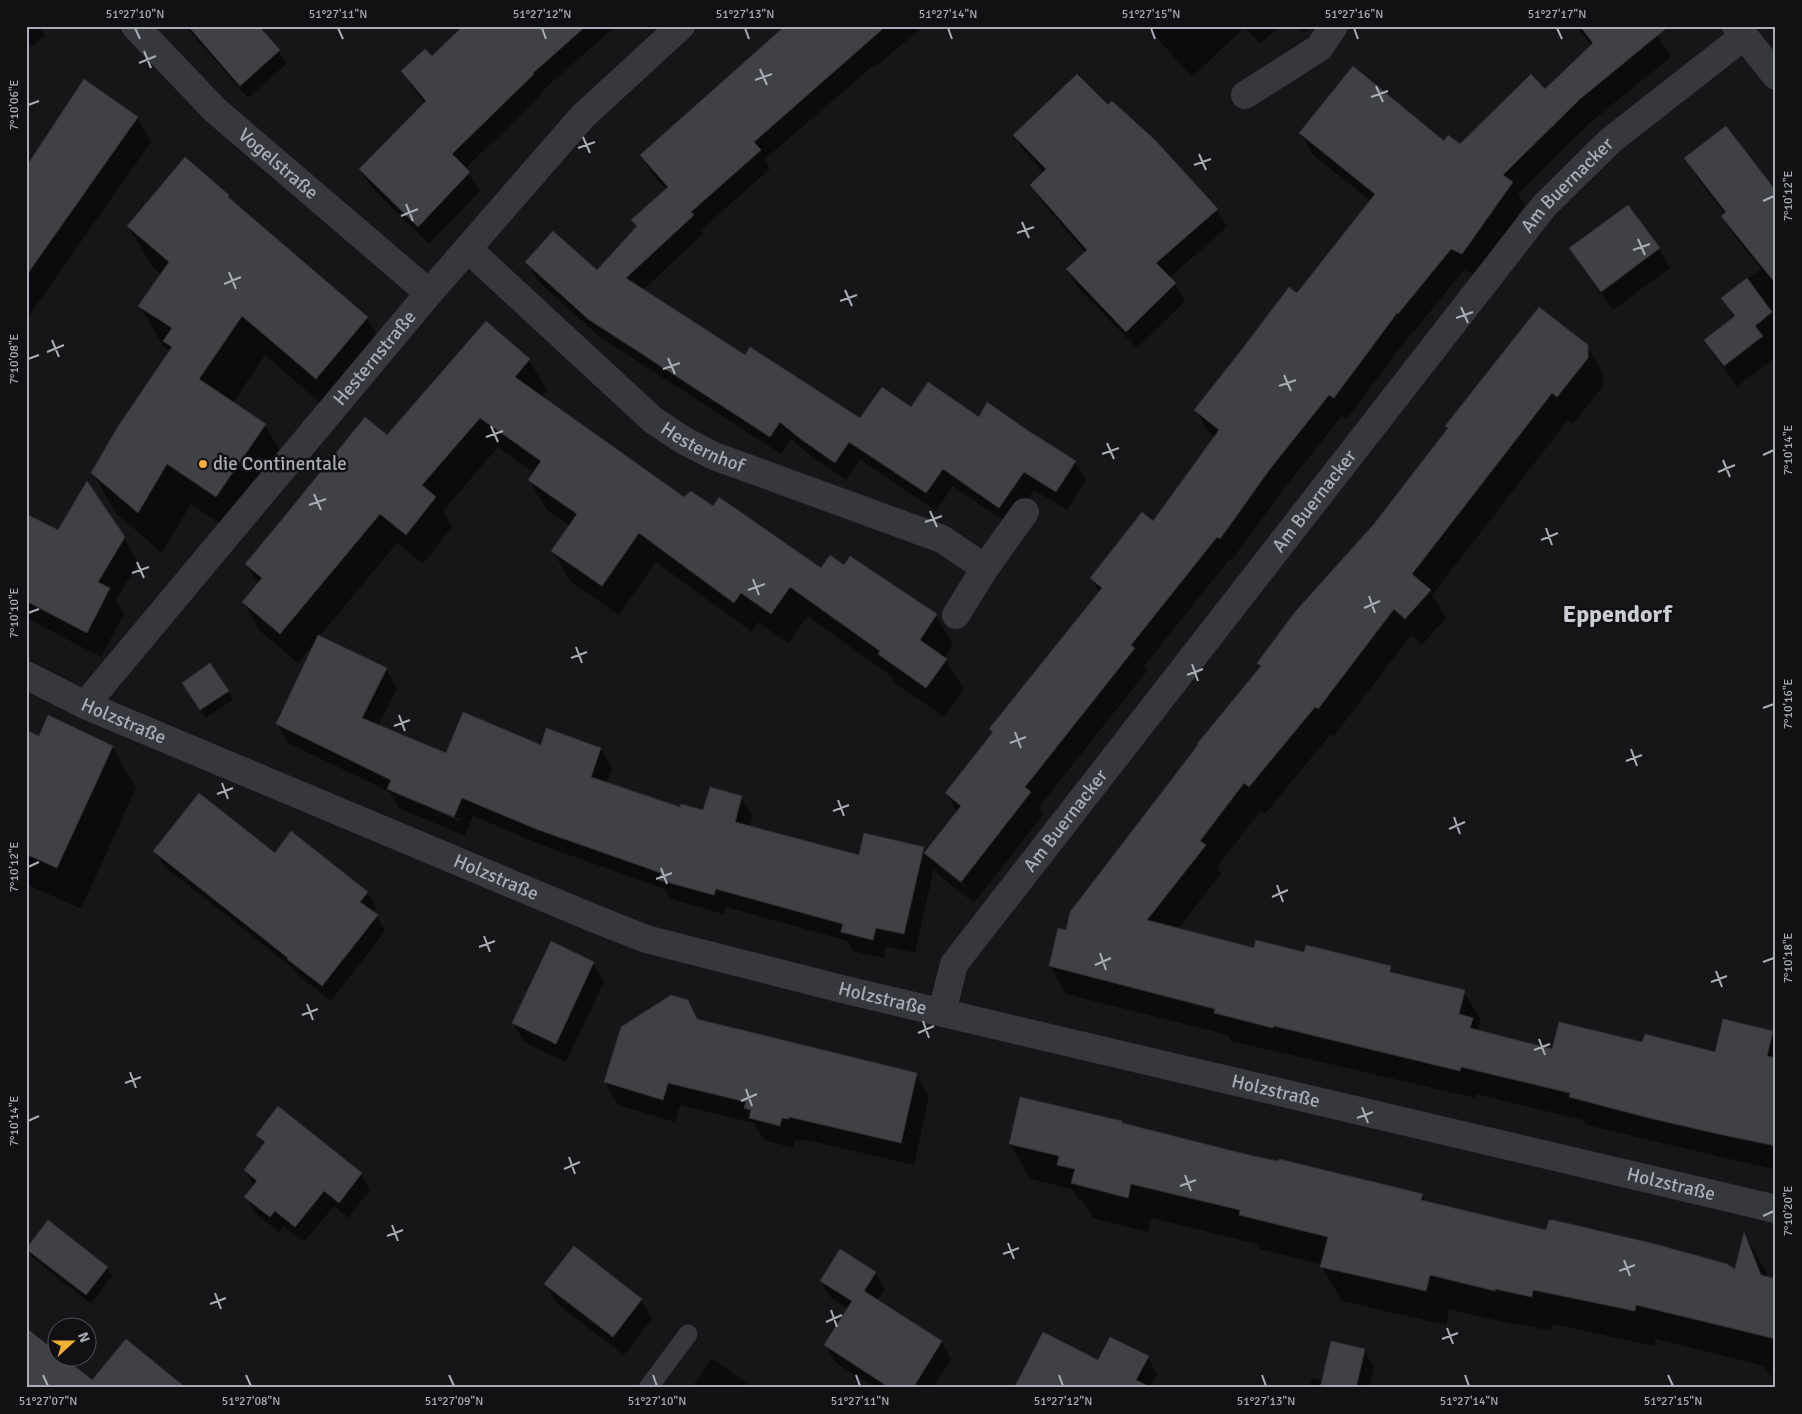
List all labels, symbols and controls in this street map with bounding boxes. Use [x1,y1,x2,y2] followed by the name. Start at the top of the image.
[106,7,164,22] text: 51°27'10"N
[309,7,367,22] text: 51°27'11"N
[513,7,571,22] text: 51°27'12"N
[716,7,774,22] text: 51°27'13"N
[919,7,977,22] text: 51°27'14"N
[1122,7,1180,22] text: 51°27'15"N
[1325,7,1383,22] text: 51°27'16"N
[1528,7,1586,22] text: 51°27'17"N
[7,79,22,130] text: 7°10'06"E
[233,123,323,205] street label: Vogelstraße
[1515,132,1619,238] street label: Am Buernacker
[1781,170,1796,221] text: 7°10'12"E
[328,305,421,411] street label: Hesternstraße
[7,333,22,384] text: 7°10'08"E
[656,417,749,479] street label: Hesternhof
[1781,424,1796,475] text: 7°10'14"E
[1267,445,1362,557] street label: Am Buernacker
[213,452,347,476] place label: die Continentale
[197,458,209,470] marker: die Continentale
[7,587,22,638] text: 7°10'10"E
[1562,599,1673,629] district label: Eppendorf
[1781,678,1796,729] text: 7°10'16"E
[77,693,170,750] street label: Holzstraße
[1018,764,1113,877] street label: Am Buernacker
[7,841,22,892] text: 7°10'12"E
[450,849,542,906] street label: Holzstraße
[1781,932,1796,983] text: 7°10'18"E
[836,977,929,1021] street label: Holzstraße
[1229,1069,1322,1113] street label: Holzstraße
[7,1095,22,1146] text: 7°10'14"E
[1624,1162,1718,1206] street label: Holzstraße
[1781,1185,1796,1236] text: 7°10'20"E
[48,1316,98,1366] north arrow
[74,1330,93,1345] text: N
[19,1394,77,1409] text: 51°27'07"N
[222,1394,280,1409] text: 51°27'08"N
[425,1394,483,1409] text: 51°27'09"N
[628,1394,686,1409] text: 51°27'10"N
[831,1394,889,1409] text: 51°27'11"N
[1034,1394,1092,1409] text: 51°27'12"N
[1237,1394,1295,1409] text: 51°27'13"N
[1440,1394,1498,1409] text: 51°27'14"N
[1644,1394,1702,1409] text: 51°27'15"N

